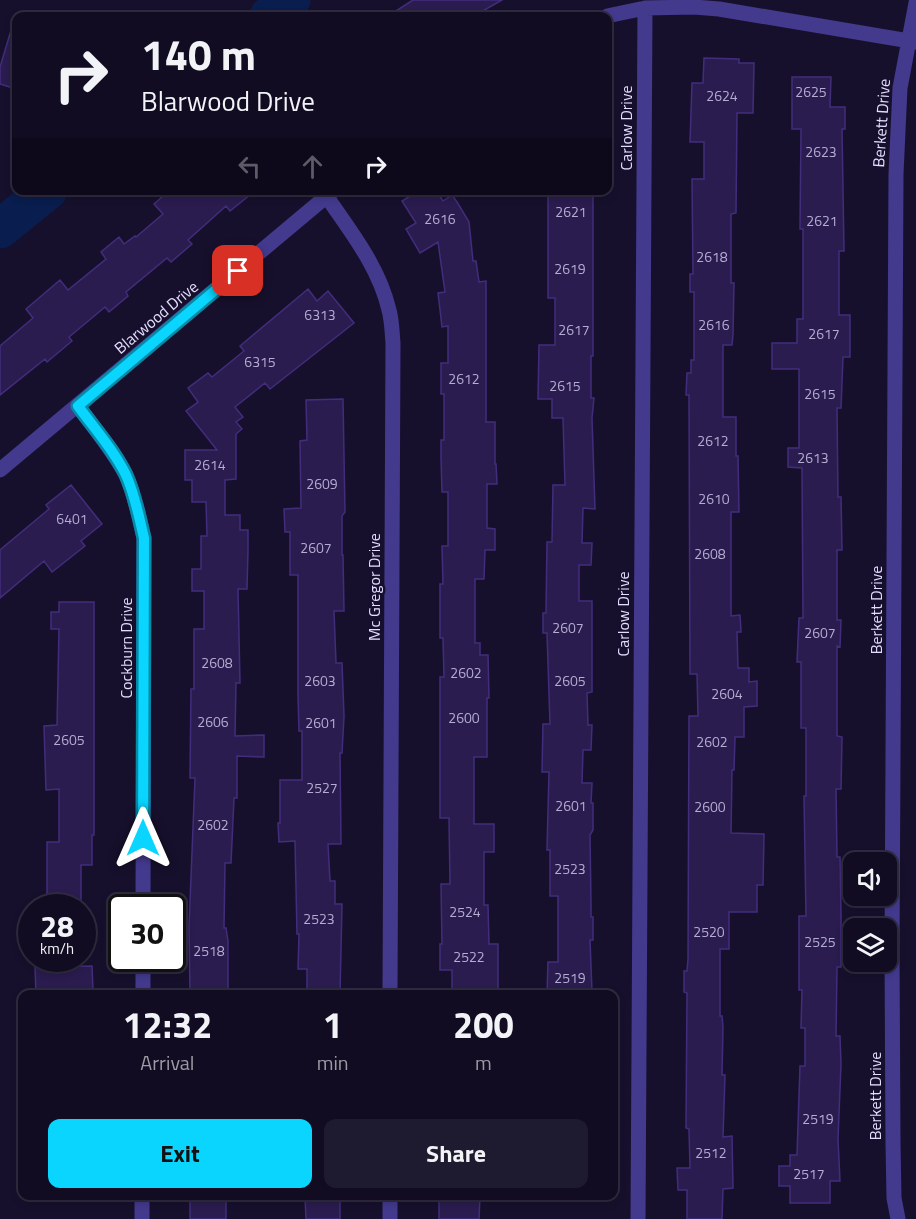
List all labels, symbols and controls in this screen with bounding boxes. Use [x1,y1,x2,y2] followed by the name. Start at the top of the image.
[141,22,256,86] text: 140 m
[42,36,120,114] icon: right
[866,78,896,168] street label: Berkett Drive
[141,80,315,121] text: Blarwood Drive
[795,81,827,102] house number: 2625
[614,85,638,171] street label: Carlow Drive
[706,85,738,106] house number: 2624
[805,141,837,162] house number: 2623
[233,150,266,183] icon: left
[296,150,329,183] icon: ahead
[359,150,392,183] icon: right
[555,201,587,222] house number: 2621
[424,208,456,229] house number: 2616
[806,210,838,231] house number: 2621
[212,245,263,296] pin
[696,246,728,267] house number: 2618
[221,254,254,287] icon: arrive
[554,258,586,279] house number: 2619
[109,275,203,359] street label: Blarwood Drive
[304,304,336,325] house number: 6313
[698,314,730,335] house number: 2616
[558,319,590,340] house number: 2617
[808,323,840,344] house number: 2617
[244,351,276,372] house number: 6315
[448,368,480,389] house number: 2612
[549,375,581,396] house number: 2615
[804,383,836,404] house number: 2615
[697,430,729,451] house number: 2612
[797,447,829,468] house number: 2613
[194,454,226,475] house number: 2614
[306,473,338,494] house number: 2609
[698,488,730,509] house number: 2610
[56,508,88,529] house number: 6401
[362,533,386,641] street label: Mc Gregor Drive
[300,537,332,558] house number: 2607
[694,543,726,564] house number: 2608
[864,566,888,654] street label: Berkett Drive
[611,571,635,657] street label: Carlow Drive
[114,597,138,699] street label: Cockburn Drive
[552,617,584,638] house number: 2607
[804,622,836,643] house number: 2607
[201,652,233,673] house number: 2608
[450,662,482,683] house number: 2602
[304,670,336,691] house number: 2603
[554,670,586,691] house number: 2605
[711,683,743,704] house number: 2604
[448,707,480,728] house number: 2600
[197,711,229,732] house number: 2606
[305,712,337,733] house number: 2601
[53,729,85,750] house number: 2605
[696,731,728,752] house number: 2602
[306,777,338,798] house number: 2527
[555,795,587,816] house number: 2601
[694,796,726,817] house number: 2600
[111,806,175,870] position arrow
[197,814,229,835] house number: 2602
[843,852,897,972] map controls
[843,852,897,906] button: sound
[554,858,586,879] house number: 2523
[108,894,186,972] speed limit sign: 30
[449,901,481,922] house number: 2524
[40,903,74,949] text: 28
[303,908,335,929] house number: 2523
[843,918,897,972] button: layers
[693,921,725,942] house number: 2520
[804,931,836,952] house number: 2525
[40,937,74,960] text: km/h
[193,940,225,961] house number: 2518
[453,946,485,967] house number: 2522
[554,967,586,988] house number: 2519
[122,997,212,1052] text: 12:32
[323,997,343,1052] text: 1
[453,997,514,1052] text: 200
[140,1047,195,1078] text: Arrival
[317,1047,349,1078] text: min
[475,1047,492,1078] text: m
[863,1052,887,1140] street label: Berkett Drive
[802,1108,834,1129] house number: 2519
[48,1119,312,1188] button: Exit
[324,1119,588,1188] button: Share
[695,1142,727,1163] house number: 2512
[793,1163,825,1184] house number: 2517

